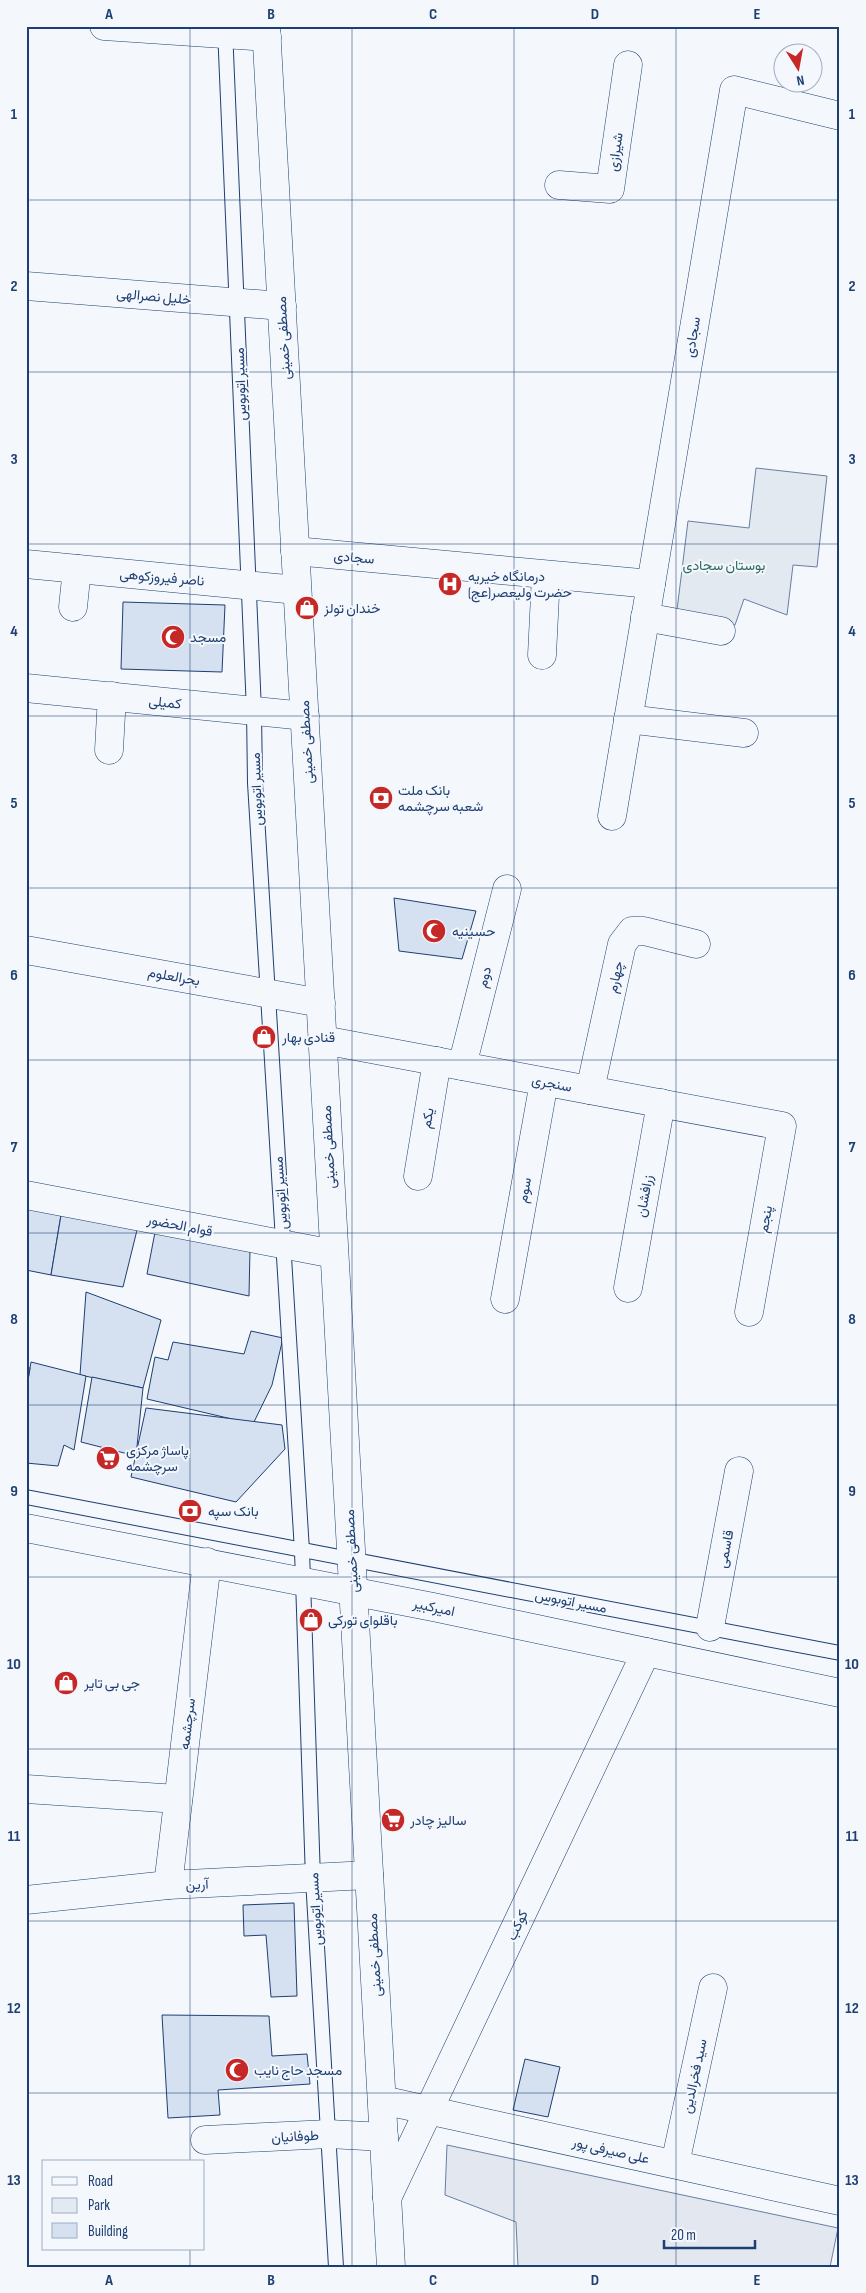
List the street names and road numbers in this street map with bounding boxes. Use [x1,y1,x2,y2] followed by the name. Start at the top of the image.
[604,132,627,173] street label: شیرازی
[116,285,192,308] street label: خلیل نصرالهی
[273,296,294,380] street label: مصطفی خمینی
[681,316,704,359] street label: سجادی
[231,347,250,421] street label: مسیر اتوبوس
[333,547,375,568] street label: سجادی
[119,565,205,590] street label: ناصر فیروزکوهی
[148,692,182,713] street label: کمیلی
[296,700,317,784] street label: مصطفی خمینی
[247,752,266,826] street label: مسیر اتوبوس
[604,960,628,995] street label: چهارم
[147,964,201,989] street label: بحرالعلوم
[474,964,495,989] street label: دوم
[530,1071,573,1096] street label: سنجری
[318,1105,339,1189] street label: مصطفی خمینی
[417,1107,438,1130] street label: یکم
[269,1156,292,1230] street label: مسیر اتوبوس
[632,1173,657,1219] street label: زرافشان
[514,1176,535,1204] street label: سوم
[755,1204,777,1234] street label: پنجم
[145,1211,214,1240] street label: قوام الحضور
[341,1509,362,1593] street label: مصطفی خمینی
[713,1529,738,1570] street label: قاسمی
[533,1586,608,1617] street label: مسیر اتوبوس
[410,1595,456,1620] street label: امیرکبیر
[176,1697,200,1751] street label: سرچشمه
[305,1872,326,1946] street label: مسیر اتوبوس
[185,1875,211,1894] street label: آرین
[503,1907,532,1943] street label: کوکب
[364,1913,385,1997] street label: مصطفی خمینی
[678,2037,711,2115] street label: سید فخرالدین
[271,2127,319,2146] street label: طوفانیان
[569,2133,651,2169] street label: علی صیرفی پور

